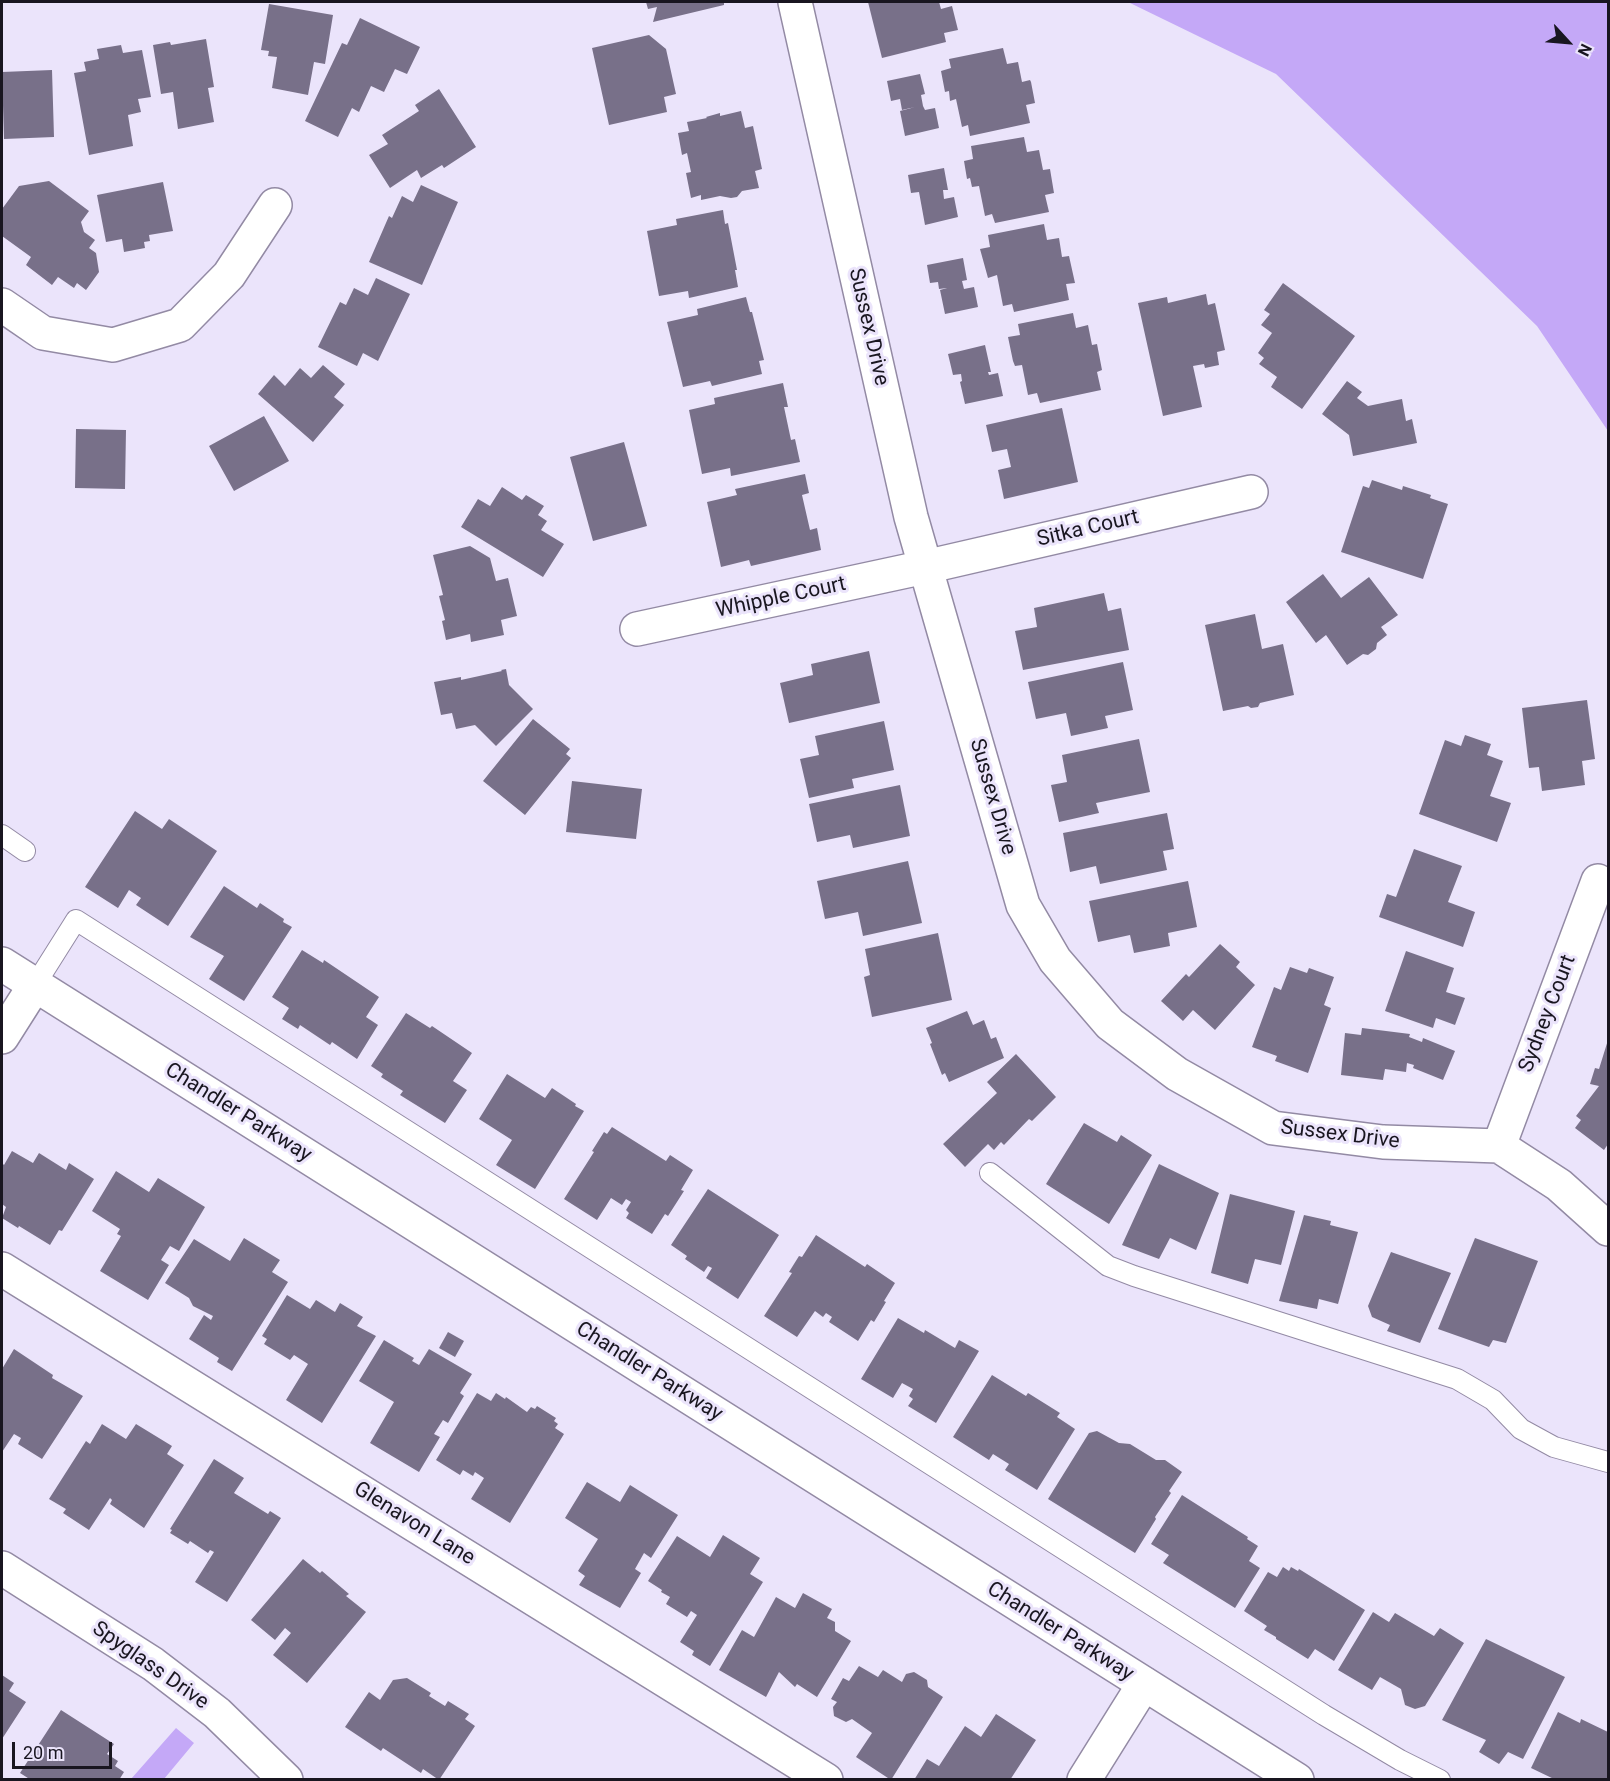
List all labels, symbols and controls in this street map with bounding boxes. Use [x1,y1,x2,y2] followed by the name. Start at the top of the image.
[1538,12,1598,72] north arrow
[1574,41,1596,59] text: N
[842,266,894,388] street label: Sussex Drive
[1035,505,1141,553] street label: Sitka Court
[714,572,848,624] street label: Whipple Court
[963,736,1021,858] street label: Sussex Drive
[1514,952,1582,1076] street label: Sydney Court
[160,1058,316,1168] street label: Chandler Parkway
[1279,1115,1401,1155] street label: Sussex Drive
[571,1317,727,1427] street label: Chandler Parkway
[349,1477,479,1571] street label: Glenavon Lane
[982,1577,1138,1687] street label: Chandler Parkway
[87,1617,213,1715] street label: Spyglass Drive
[15,1730,116,1768] scale bar
[23,1742,63,1763] text: 20 m

